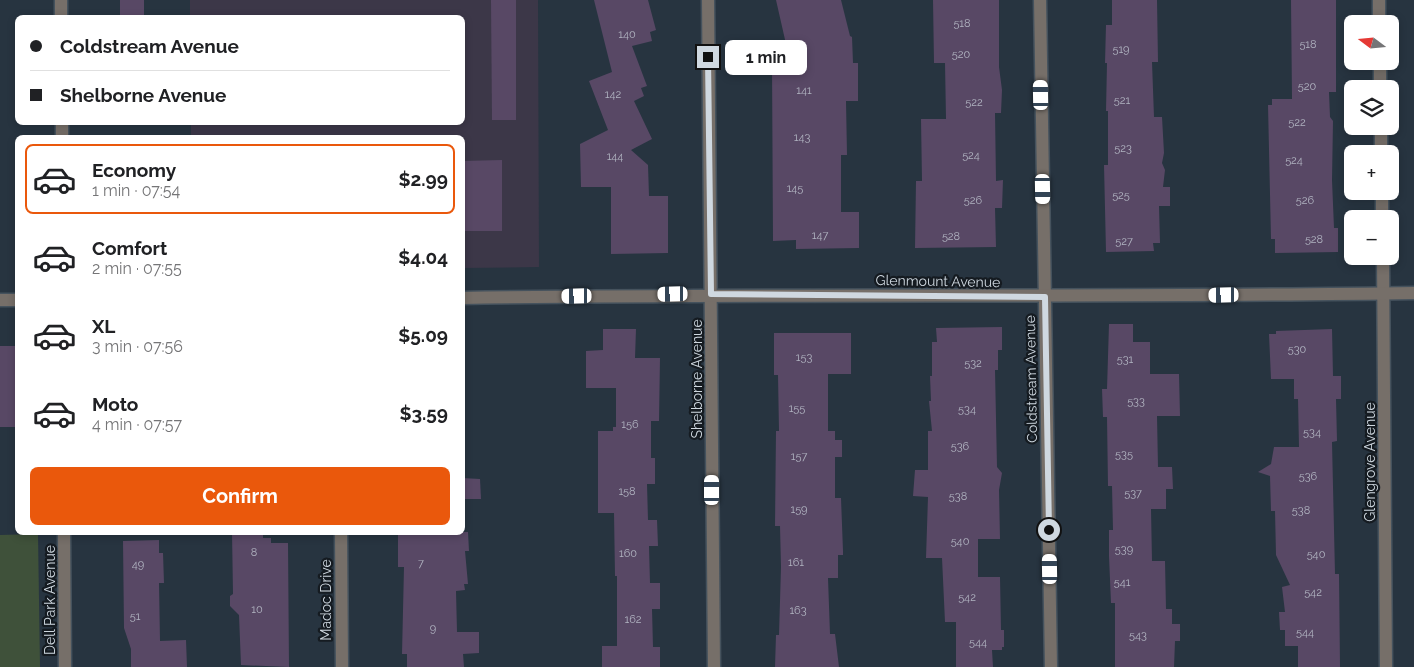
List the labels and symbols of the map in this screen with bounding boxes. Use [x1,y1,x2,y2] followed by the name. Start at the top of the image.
[1344,15,1399,70] north arrow
[953,17,971,30] house number: 518
[618,28,636,41] house number: 140
[1299,38,1317,51] house number: 518
[726,40,808,74] callout: 1 min
[1112,43,1130,56] house number: 519
[697,46,719,68] route end
[952,48,970,61] house number: 520
[1033,80,1048,110] car
[1298,80,1316,93] house number: 520
[796,84,812,97] house number: 141
[605,88,621,101] house number: 142
[1114,94,1131,107] house number: 521
[965,96,983,109] house number: 522
[1288,116,1306,129] house number: 522
[794,131,810,144] house number: 143
[1114,142,1132,155] house number: 523
[962,149,980,162] house number: 524
[607,150,623,163] house number: 144
[1285,154,1303,167] house number: 524
[1035,174,1050,204] car
[787,182,803,195] house number: 145
[1112,189,1130,202] house number: 525
[964,194,983,207] house number: 526
[1296,194,1315,207] house number: 526
[812,229,828,242] house number: 147
[942,230,960,243] house number: 528
[1305,233,1323,246] house number: 528
[1115,235,1133,248] house number: 527
[875,272,1001,290] street label: Glenmount Avenue
[657,286,688,302] car
[1208,287,1239,303] car
[561,288,592,304] car
[1022,315,1040,443] street label: Coldstream Avenue
[689,319,705,439] street label: Shelborne Avenue
[1288,343,1307,356] house number: 530
[796,351,812,364] house number: 153
[1117,353,1134,366] house number: 531
[964,357,982,370] house number: 532
[1127,395,1145,408] house number: 533
[789,402,805,415] house number: 155
[1362,402,1378,522] street label: Glengrove Avenue
[958,403,976,416] house number: 534
[621,418,639,431] house number: 156
[1303,426,1321,439] house number: 534
[951,440,970,453] house number: 536
[1115,448,1133,461] house number: 535
[791,450,807,463] house number: 157
[1299,470,1318,483] house number: 536
[704,475,719,505] car
[618,485,636,498] house number: 158
[1124,487,1142,500] house number: 537
[949,490,967,503] house number: 538
[790,503,808,516] house number: 159
[1292,504,1310,517] house number: 538
[1038,519,1060,541] route start
[951,535,970,548] house number: 540
[1115,543,1133,556] house number: 539
[42,545,58,655] street label: Dell Park Avenue
[251,546,257,559] house number: 8
[619,547,637,560] house number: 160
[1307,548,1326,561] house number: 540
[1042,554,1057,584] car
[788,556,804,569] house number: 161
[418,557,424,570] house number: 7
[132,558,144,571] house number: 49
[318,559,334,641] street label: Madoc Drive
[1114,576,1131,589] house number: 541
[1304,586,1322,599] house number: 542
[958,591,976,604] house number: 542
[251,603,263,616] house number: 10
[789,604,807,617] house number: 163
[130,610,141,623] house number: 51
[624,613,642,626] house number: 162
[430,622,436,635] house number: 9
[1296,626,1314,639] house number: 544
[1129,629,1147,642] house number: 543
[969,636,987,649] house number: 544

